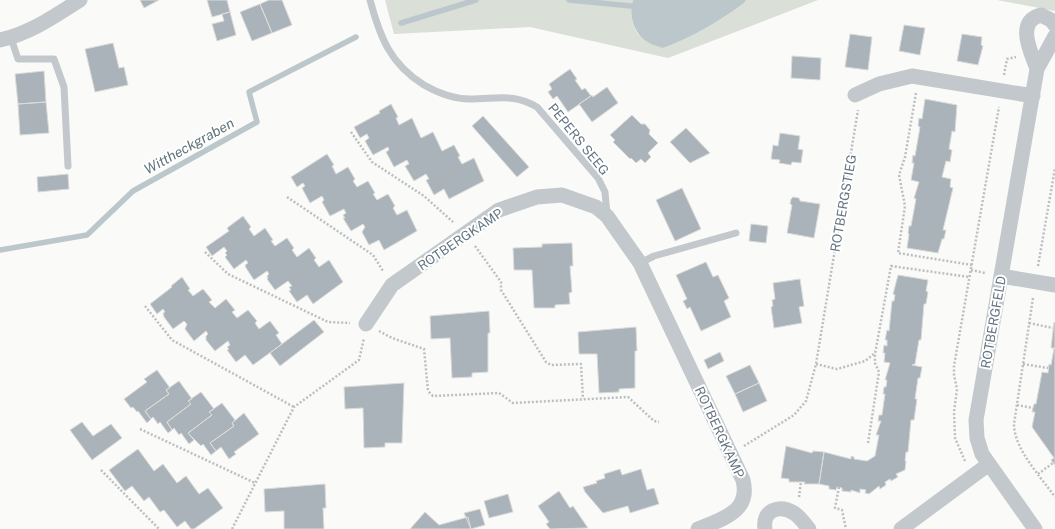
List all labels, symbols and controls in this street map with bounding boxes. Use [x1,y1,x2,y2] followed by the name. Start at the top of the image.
[545,101,612,178] street label: PEPERS SEEG
[141,115,237,177] water label: Wittheckgraben
[828,153,859,253] street label: ROTBERGSTIEG
[415,205,506,273] street label: ROTBERGKAMP
[978,275,1009,369] street label: ROTBERGFELD
[692,384,747,480] street label: ROTBERGKAMP

